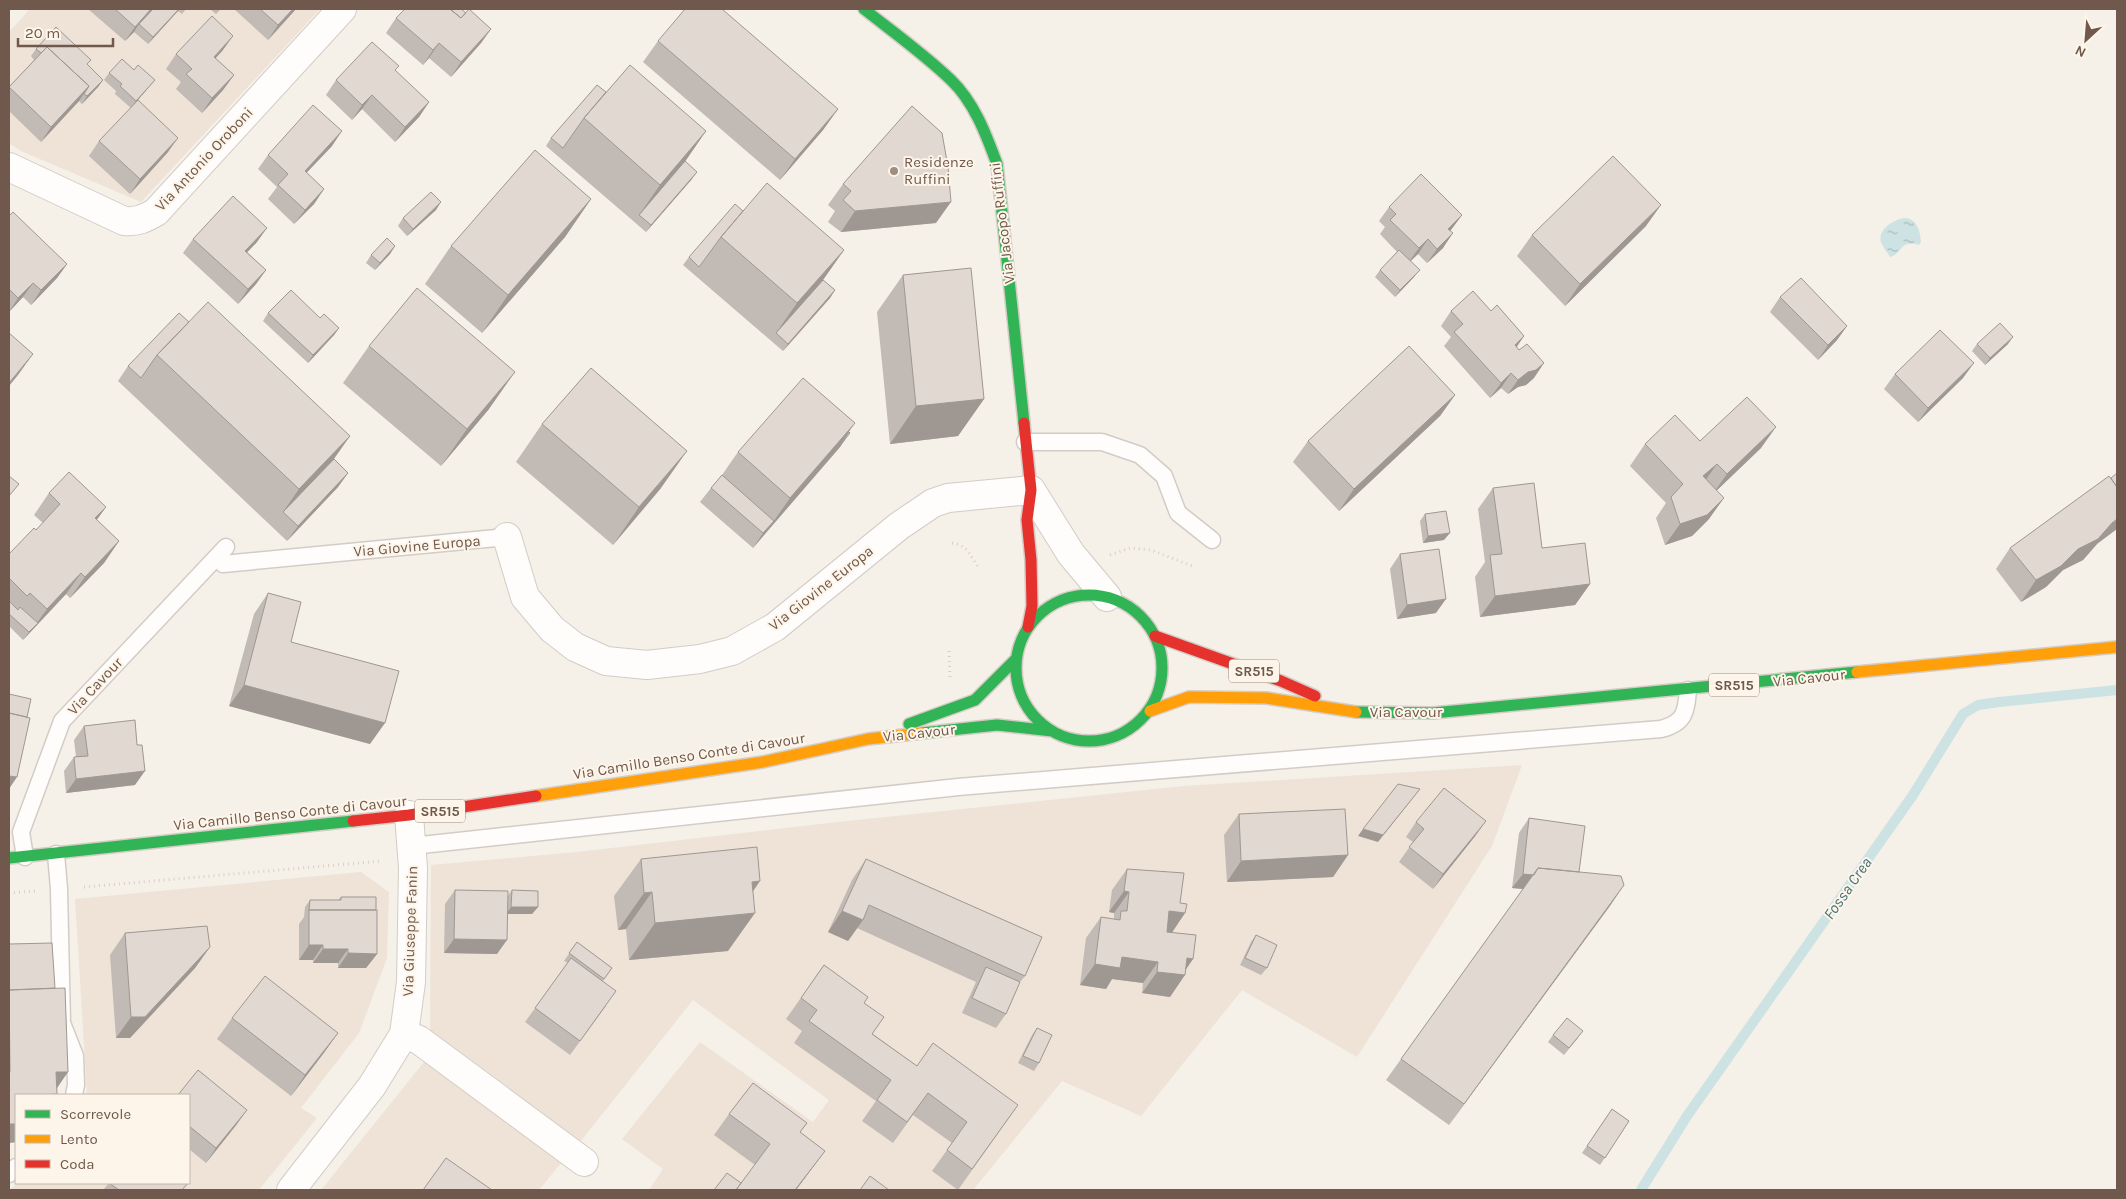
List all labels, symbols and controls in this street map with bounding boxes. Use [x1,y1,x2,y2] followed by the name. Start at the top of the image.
[18,15,112,47] scale bar
[2061,15,2111,65] north arrow
[25,24,60,42] text: 20 m
[2072,41,2089,61] text: N
[151,103,257,215] street label: Via Antonio Oroboni
[904,153,974,188] place label: Residenze Ruffini
[986,161,1018,285] street label: Via Jacopo Ruffini
[888,165,900,177] marker: Residenze Ruffini
[353,531,481,561] street label: Via Giovine Europa
[765,542,877,634] street label: Via Giovine Europa
[64,653,127,719] street label: Via Cavour
[1229,659,1279,682] road number: SR515
[1772,665,1847,691] street label: Via Cavour
[1709,674,1759,696] road number: SR515
[1370,703,1443,721] street label: Via Cavour
[882,720,957,746] street label: Via Cavour
[572,729,807,783] street label: Via Camillo Benso Conte di Cavour
[172,792,408,834] street label: Via Camillo Benso Conte di Cavour
[415,799,465,822] road number: SR515
[1819,854,1876,923] water label: Fossa Crea
[399,865,421,997] street label: Via Giuseppe Fanin
[15,1094,190,1184] legend
[60,1105,131,1123] text: Scorrevole
[60,1130,98,1148] text: Lento
[60,1155,95,1173] text: Coda

